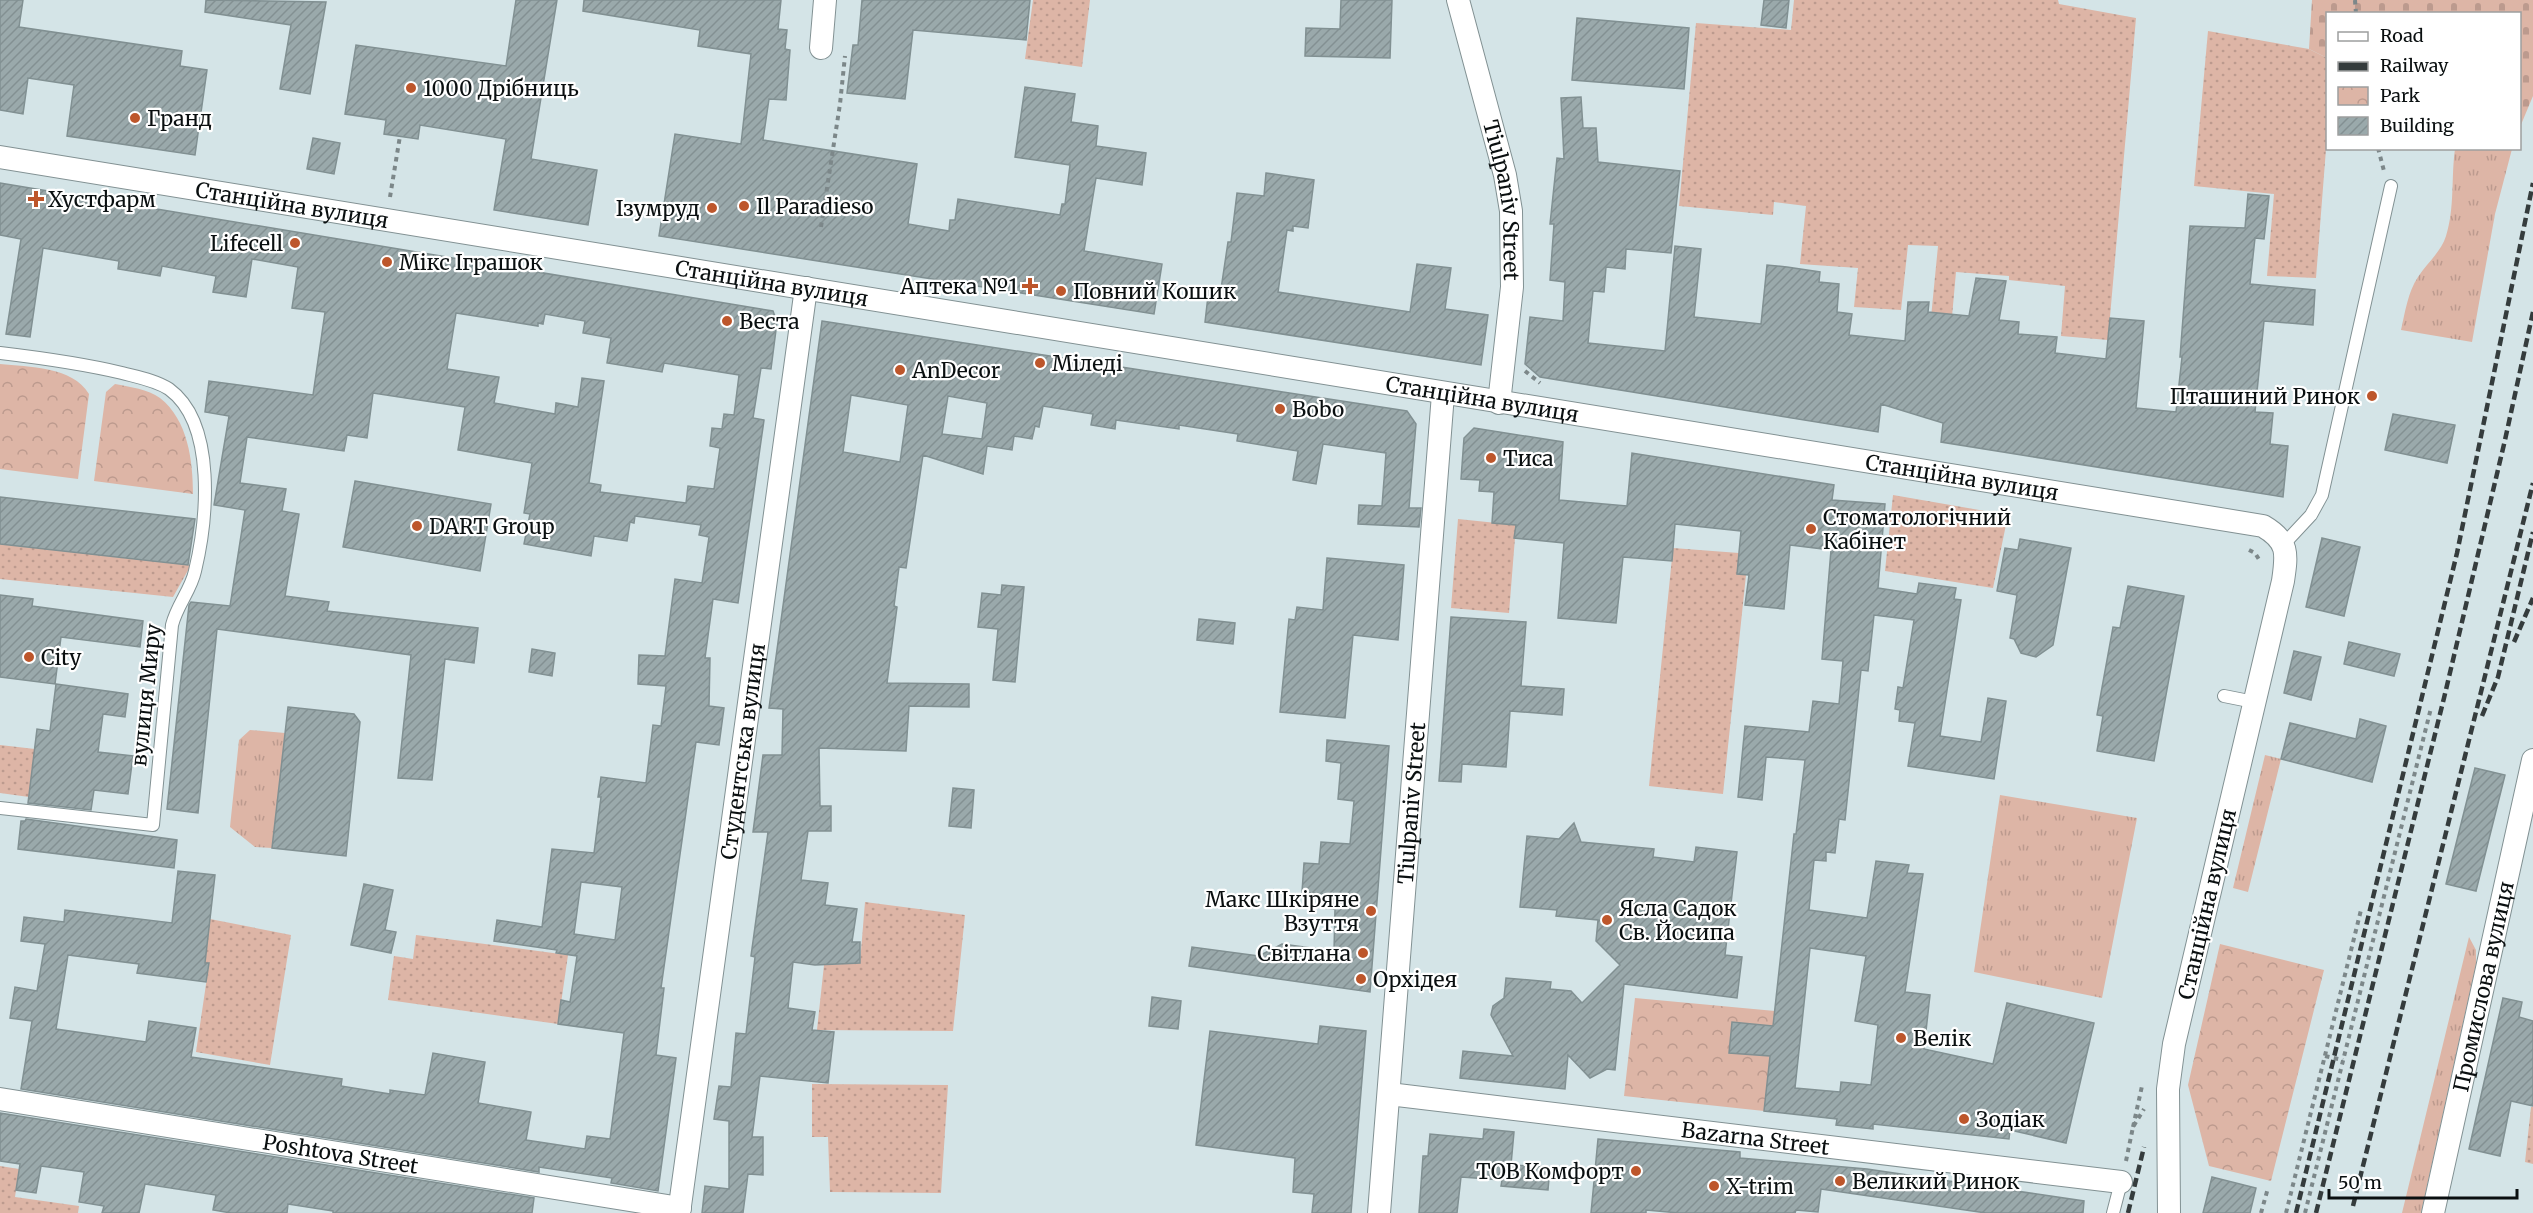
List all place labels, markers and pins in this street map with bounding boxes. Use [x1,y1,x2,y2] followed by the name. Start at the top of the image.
[423,75,579,102] place label: 1000 Дрібниць
[404,81,418,95] marker: 1000 Дрібниць
[147,105,212,132] place label: Гранд
[128,111,142,125] marker: Гранд
[48,186,156,213] place label: Хустфарм
[29,192,43,206] marker: Хустфарм
[756,193,873,220] place label: Il Paradieso
[616,195,700,222] place label: Ізумруд
[737,199,751,213] marker: Il Paradieso
[705,201,719,215] marker: Ізумруд
[210,230,283,257] place label: Lifecell
[288,236,302,250] marker: Lifecell
[399,249,543,276] place label: Мікс Іграшок
[380,255,394,269] marker: Мікс Іграшок
[899,273,1018,300] place label: Аптека №1
[1073,278,1236,305] place label: Повний Кошик
[1023,279,1037,293] marker: Аптека №1
[1054,284,1068,298] marker: Повний Кошик
[739,308,799,335] place label: Веста
[720,314,734,328] marker: Веста
[1052,350,1123,377] place label: Міледі
[1033,356,1047,370] marker: Міледі
[911,357,1000,384] place label: AnDecor
[893,363,907,377] marker: AnDecor
[2170,383,2360,410] place label: Пташиний Ринок
[2365,389,2379,403] marker: Пташиний Ринок
[1292,396,1344,423] place label: Bobo
[1273,402,1287,416] marker: Bobo
[1503,445,1554,472] place label: Тиса
[1484,451,1498,465] marker: Тиса
[1823,504,2011,555] place label: Стоматологічний Кабінет
[429,513,555,540] place label: DART Group
[410,519,424,533] marker: DART Group
[1804,522,1818,536] marker: Стоматологічний Кабінет
[41,644,82,671] place label: City
[22,650,36,664] marker: City
[1205,886,1359,937] place label: Макс Шкіряне Взуття
[1619,895,1737,946] place label: Ясла Садок Св. Йосипа
[1364,904,1378,918] marker: Макс Шкіряне Взуття
[1600,913,1614,927] marker: Ясла Садок Св. Йосипа
[1257,940,1351,967] place label: Світлана
[1356,946,1370,960] marker: Світлана
[1373,966,1457,993] place label: Орхідея
[1354,972,1368,986] marker: Орхідея
[1913,1025,1971,1052] place label: Велік
[1894,1031,1908,1045] marker: Велік
[1976,1106,2045,1133] place label: Зодіак
[1957,1112,1971,1126] marker: Зодіак
[1476,1158,1624,1185] place label: ТОВ Комфорт
[1629,1164,1643,1178] marker: ТОВ Комфорт
[1852,1168,2020,1195] place label: Великий Ринок
[1726,1173,1794,1200] place label: X-trim
[1833,1174,1847,1188] marker: Великий Ринок
[1707,1179,1721,1193] marker: X-trim

